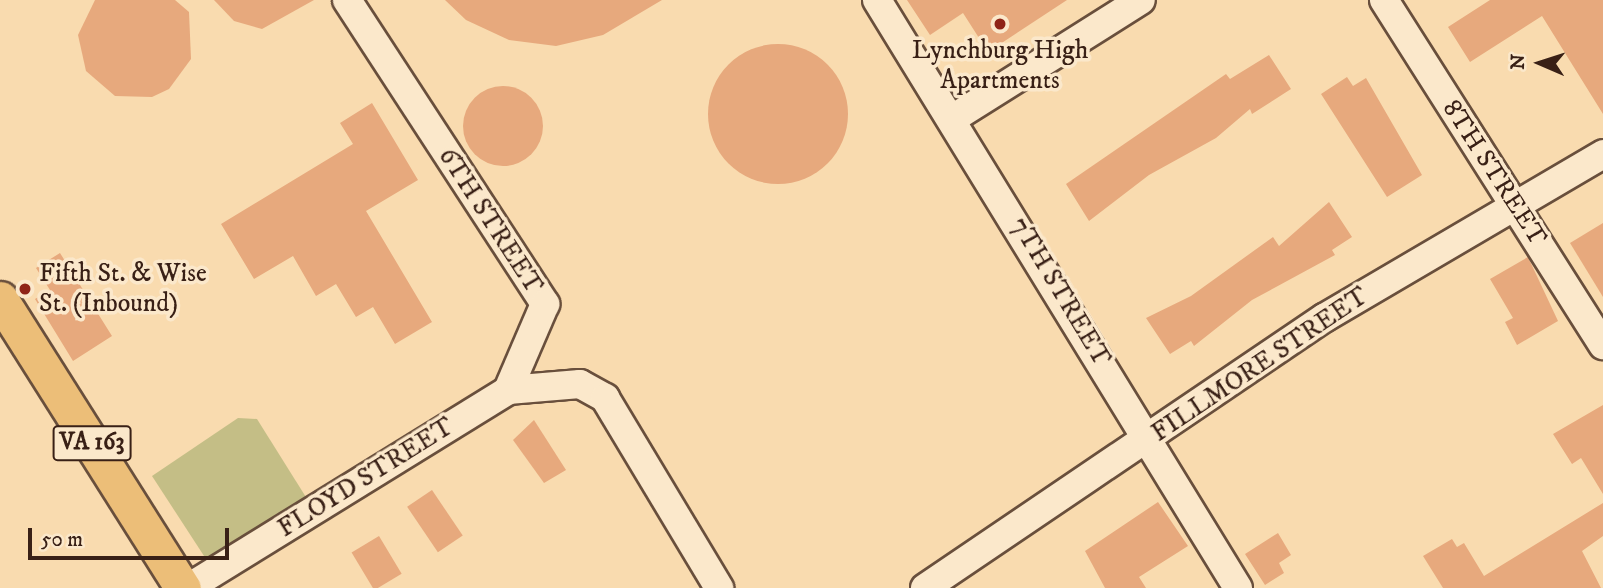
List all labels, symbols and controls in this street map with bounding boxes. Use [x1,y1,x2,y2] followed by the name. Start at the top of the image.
[992,16,1008,32] marker: Lynchburg High Apartments
[1505,28,1575,98] north arrow
[912,35,1088,96] place label: Lynchburg High Apartments
[1507,53,1530,70] text: N
[1435,94,1553,252] street label: 8TH STREET
[431,142,549,300] street label: 6TH STREET
[1003,212,1117,372] street label: 7TH STREET
[39,258,207,320] place label: Fifth St. & Wise St. (Inbound)
[17,281,33,297] marker: Fifth St. & Wise St. (Inbound)
[1146,281,1374,449] street label: FILLMORE STREET
[272,411,460,545] street label: FLOYD STREET
[52,422,132,463] road number: VA 163
[32,514,233,558] scale bar
[41,527,83,553] text: 50 m

